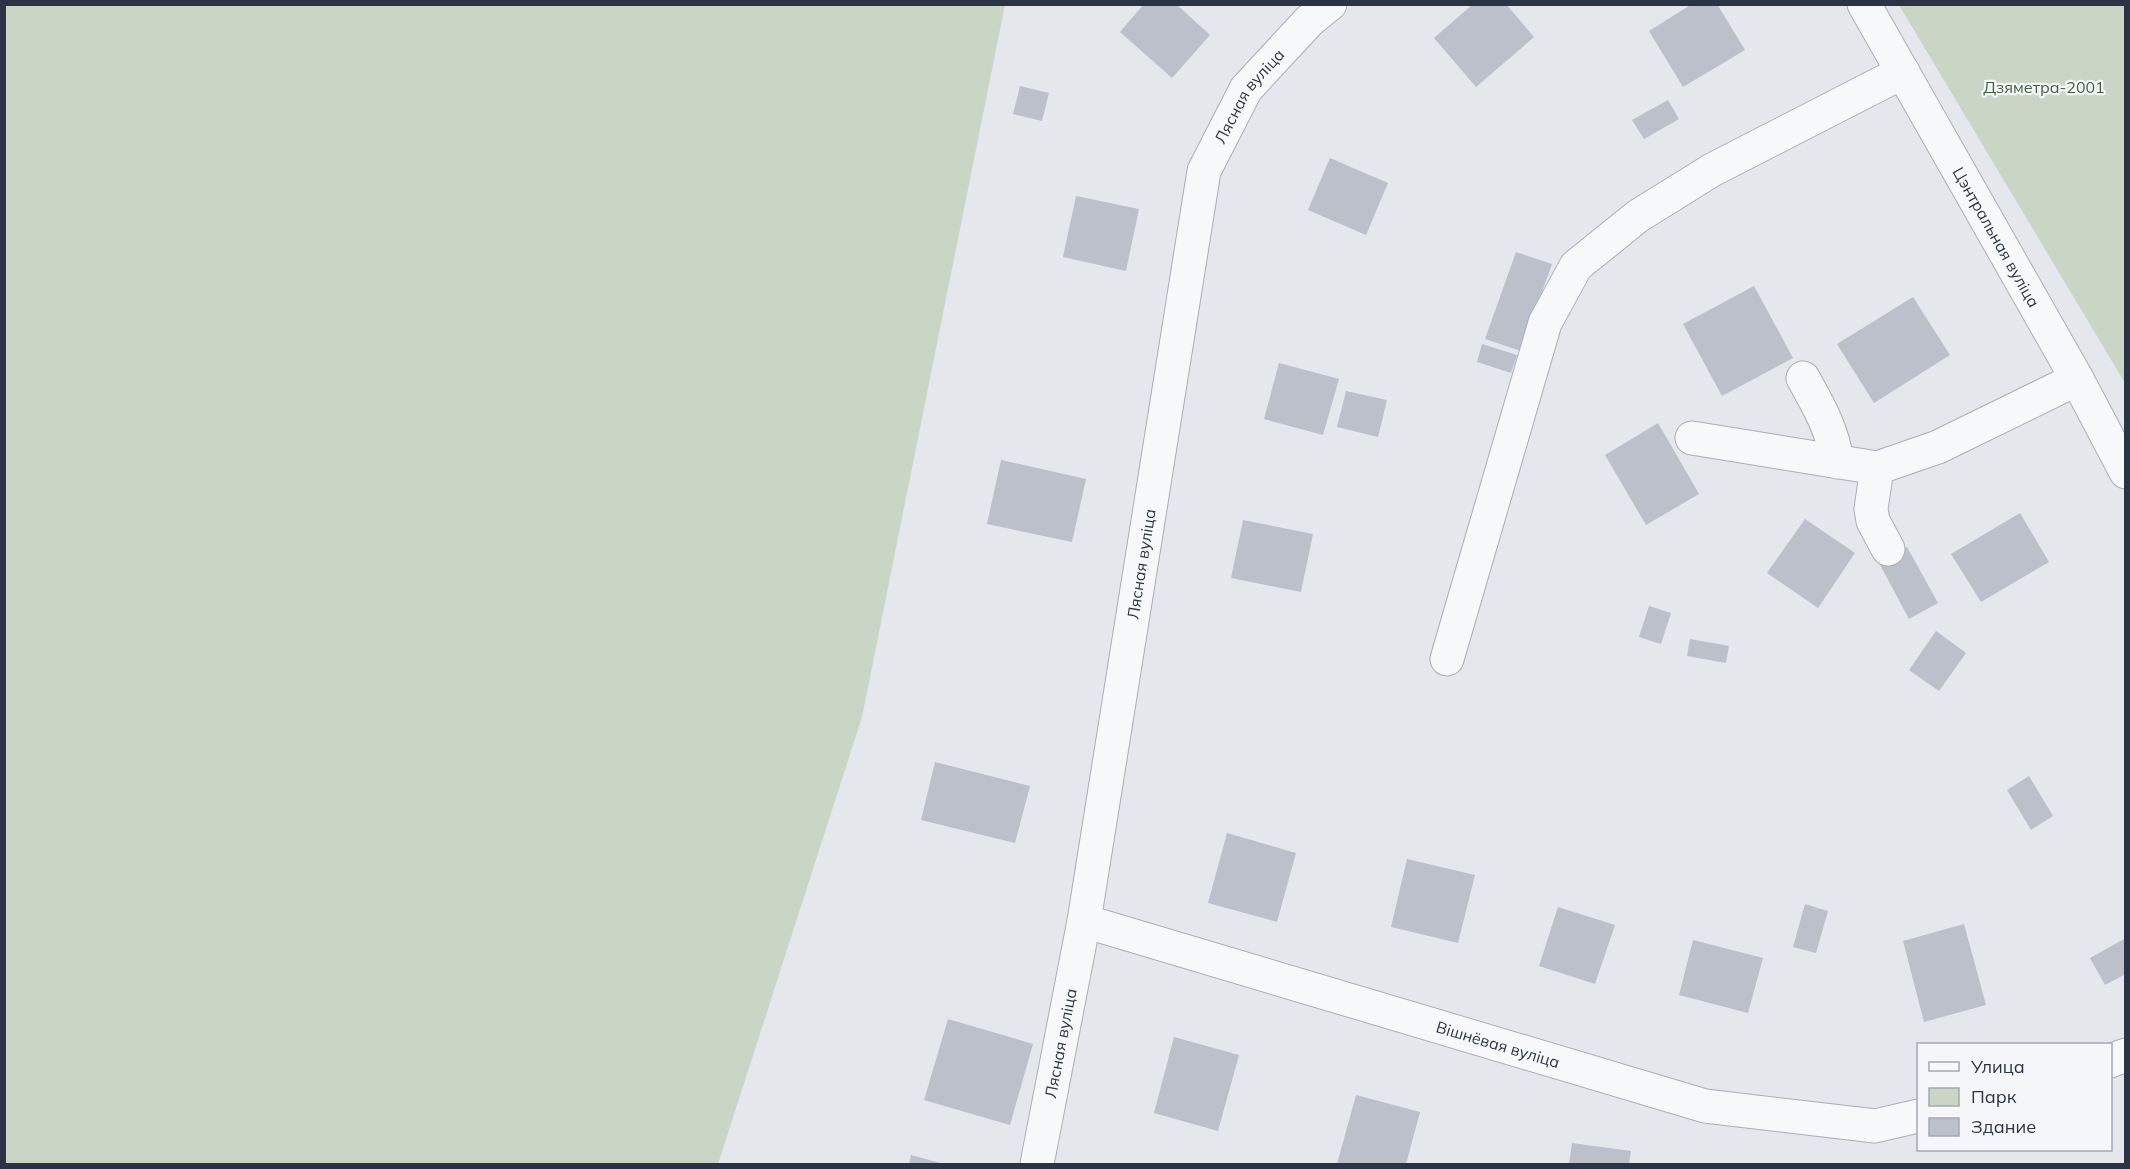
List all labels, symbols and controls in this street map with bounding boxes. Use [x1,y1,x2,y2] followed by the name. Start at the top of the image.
[1210,44,1288,147] street label: Лясная вуліца
[1983,77,2105,97] park label: Дзяметра-2001
[1949,163,2044,311] street label: Цэнтральная вуліца
[1122,507,1160,621] street label: Лясная вуліца
[1040,987,1081,1100] street label: Лясная вуліца
[1434,1016,1562,1072] street label: Вішнёвая вуліца
[1917,1043,2112,1151] legend
[1970,1055,2025,1078] text: Улица
[1971,1085,2017,1108] text: Парк
[1971,1115,2036,1138] text: Здание

